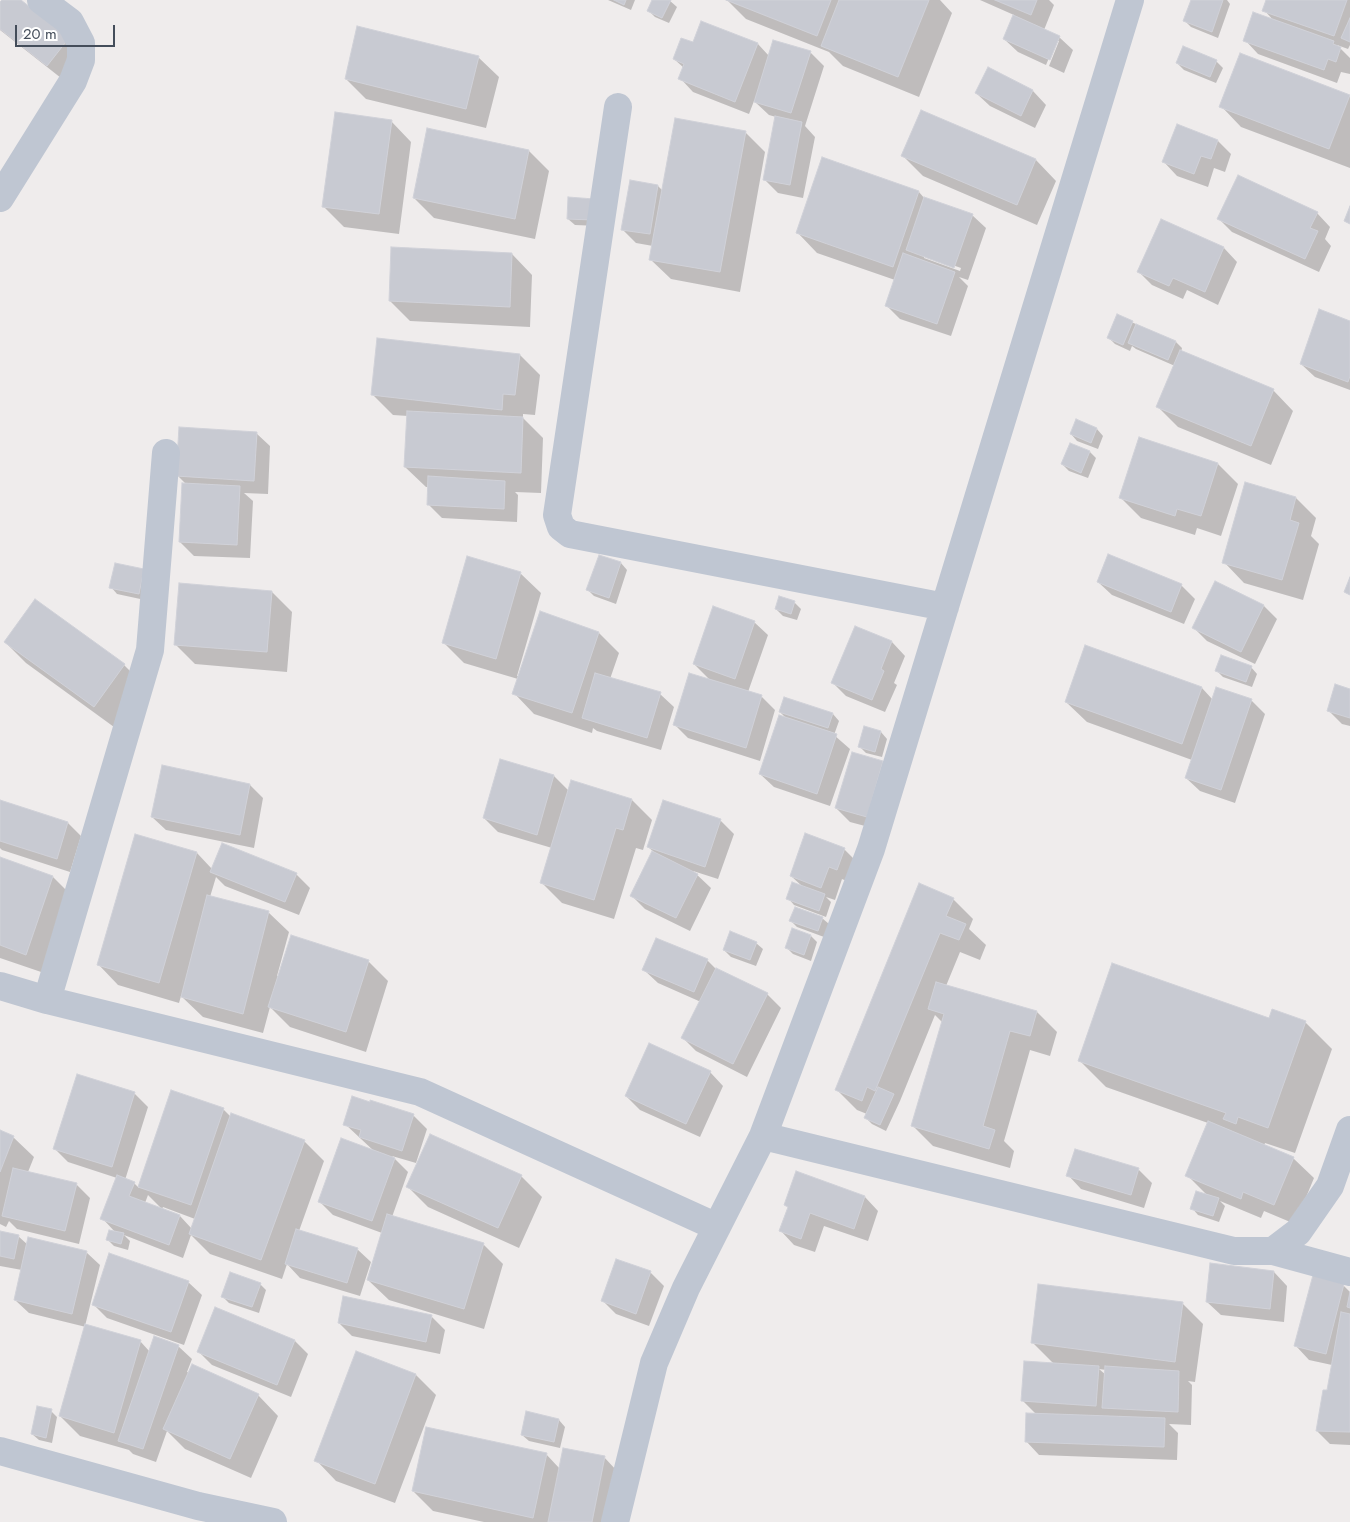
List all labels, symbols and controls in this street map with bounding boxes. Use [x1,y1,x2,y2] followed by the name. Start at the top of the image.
[18,15,118,47] scale bar
[23,23,57,45] text: 20 m

